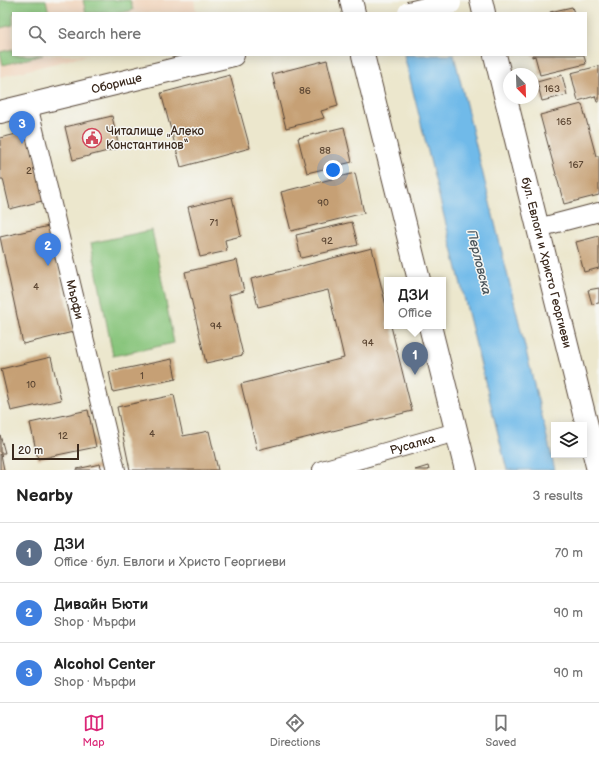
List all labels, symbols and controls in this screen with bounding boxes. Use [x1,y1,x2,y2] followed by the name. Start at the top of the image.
[12,12,587,56] search box
[26,23,48,45] icon: search
[58,25,141,44] text: Search here
[503,68,539,104] north arrow
[90,70,144,97] street label: Оборище
[544,83,560,95] house number: 163
[299,85,311,97] house number: 86
[9,111,35,144] pin: 3
[556,116,572,128] house number: 165
[106,124,204,153] place label: Читалище „Алеко Константинов“
[81,127,103,149] public building icon: Читалище „Алеко Константинов“
[319,145,331,157] house number: 88
[569,159,584,171] house number: 167
[323,160,343,180] your location
[26,165,32,177] house number: 2
[518,176,574,350] street label: бул. Евлоги и Христо Георгиеви
[317,197,329,209] house number: 90
[210,217,219,229] house number: 71
[463,228,495,297] water label: Перловска
[35,233,61,266] pin: 2
[321,235,333,247] house number: 92
[384,277,446,329] popup
[62,278,86,321] street label: Мърфи
[33,281,39,293] house number: 4
[398,286,429,305] text: ДЗИ
[398,305,432,321] text: Office
[210,320,222,332] house number: 94
[362,337,374,349] house number: 94
[402,342,428,375] pin: 1
[140,370,144,382] house number: 1
[26,379,36,391] house number: 10
[551,422,587,458] map controls
[551,422,587,458] button: layers
[149,428,155,440] house number: 4
[58,430,68,442] house number: 12
[388,431,437,458] street label: Русалка
[12,442,79,461] scale bar
[18,444,43,457] text: 20 m
[16,486,73,506] text: Nearby
[532,488,583,504] text: 3 results
[54,535,85,554] text: ДЗИ
[26,545,32,561] text: 1
[555,545,583,561] text: 70 m
[54,554,286,570] text: Office · бул. Евлоги и Христо Георгиеви
[54,595,148,614] text: Дивайн Бюти
[25,605,33,621] text: 2
[554,605,583,621] text: 90 m
[54,614,136,630] text: Shop · Мърфи
[54,655,155,674] text: Alcohol Center
[25,665,33,681] text: 3
[554,665,583,681] text: 90 m
[54,674,136,690] text: Shop · Мърфи
[83,712,105,749] tab: Map
[270,712,320,749] tab: Directions
[486,712,516,749] tab: Saved

